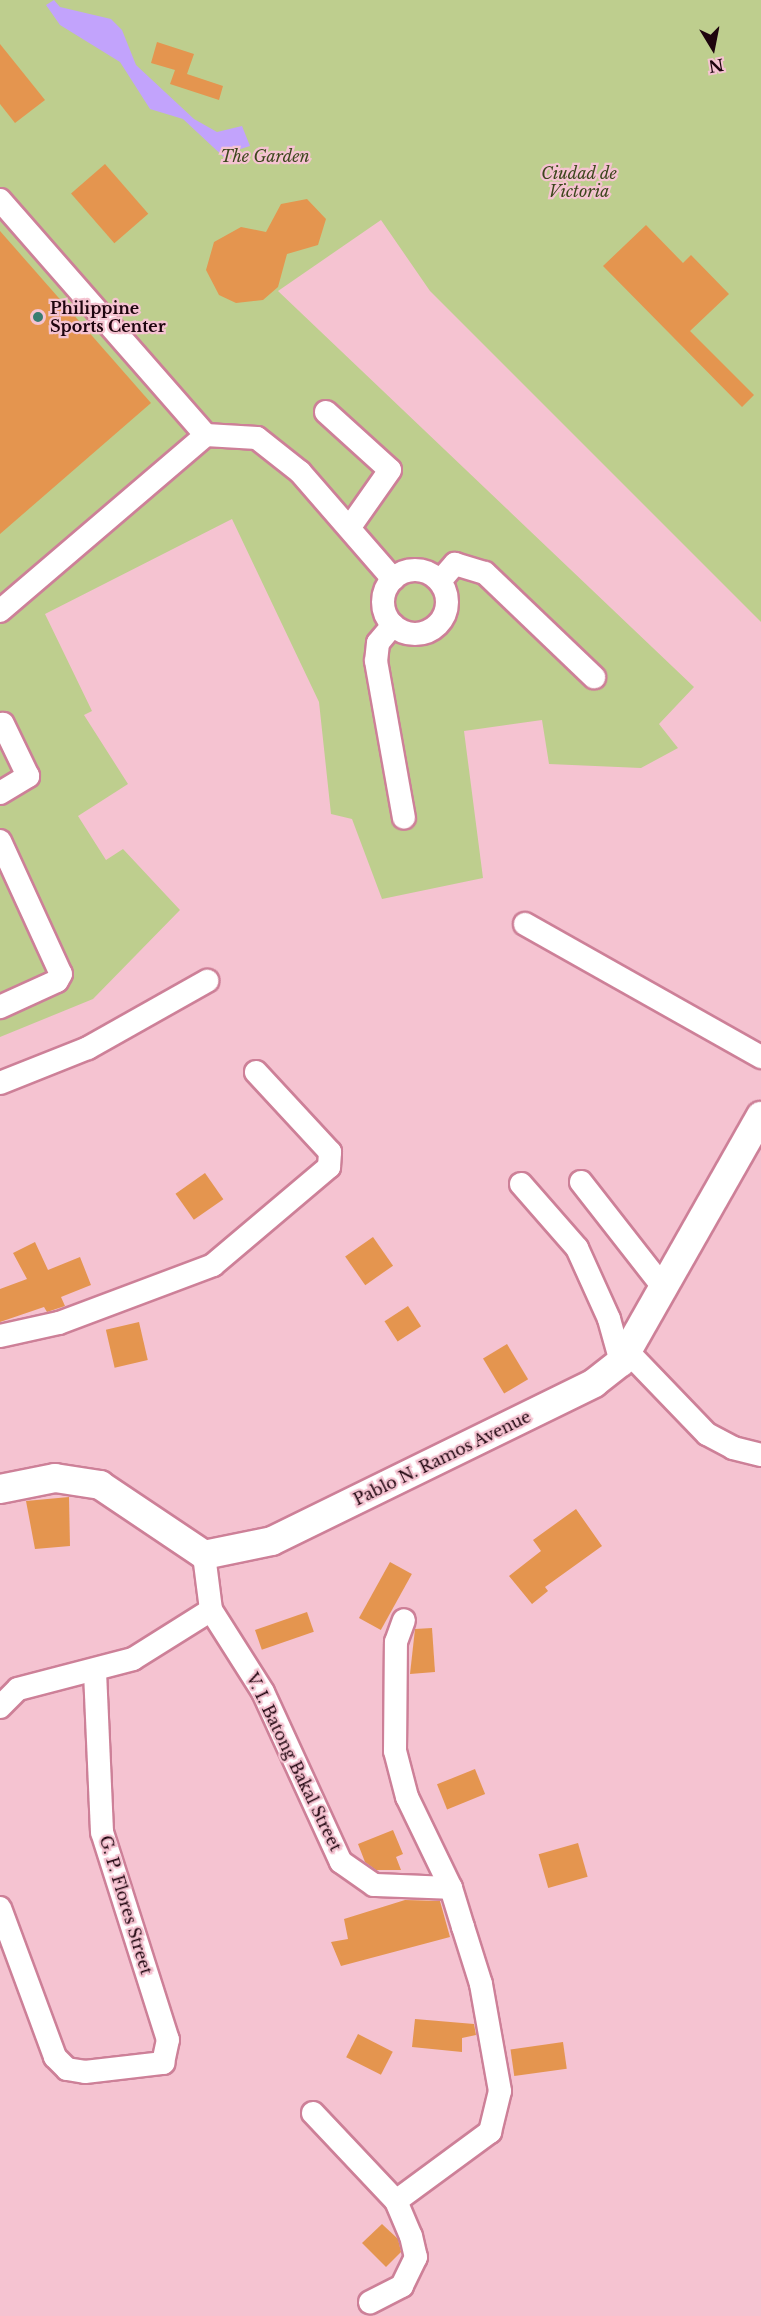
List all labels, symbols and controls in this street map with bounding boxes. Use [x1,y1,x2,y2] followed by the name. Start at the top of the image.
[683,18,743,78] north arrow
[707,55,725,77] text: N
[220,146,310,166] park label: The Garden
[541,163,617,201] park label: Ciudad de Victoria
[50,298,166,336] place label: Philippine Sports Center
[31,310,45,324] marker: Philippine Sports Center
[350,1407,534,1509] street label: Pablo N. Ramos Avenue
[242,1670,346,1854] street label: V. I. Batong Bakal Street
[96,1833,156,1977] street label: G. P. Flores Street

